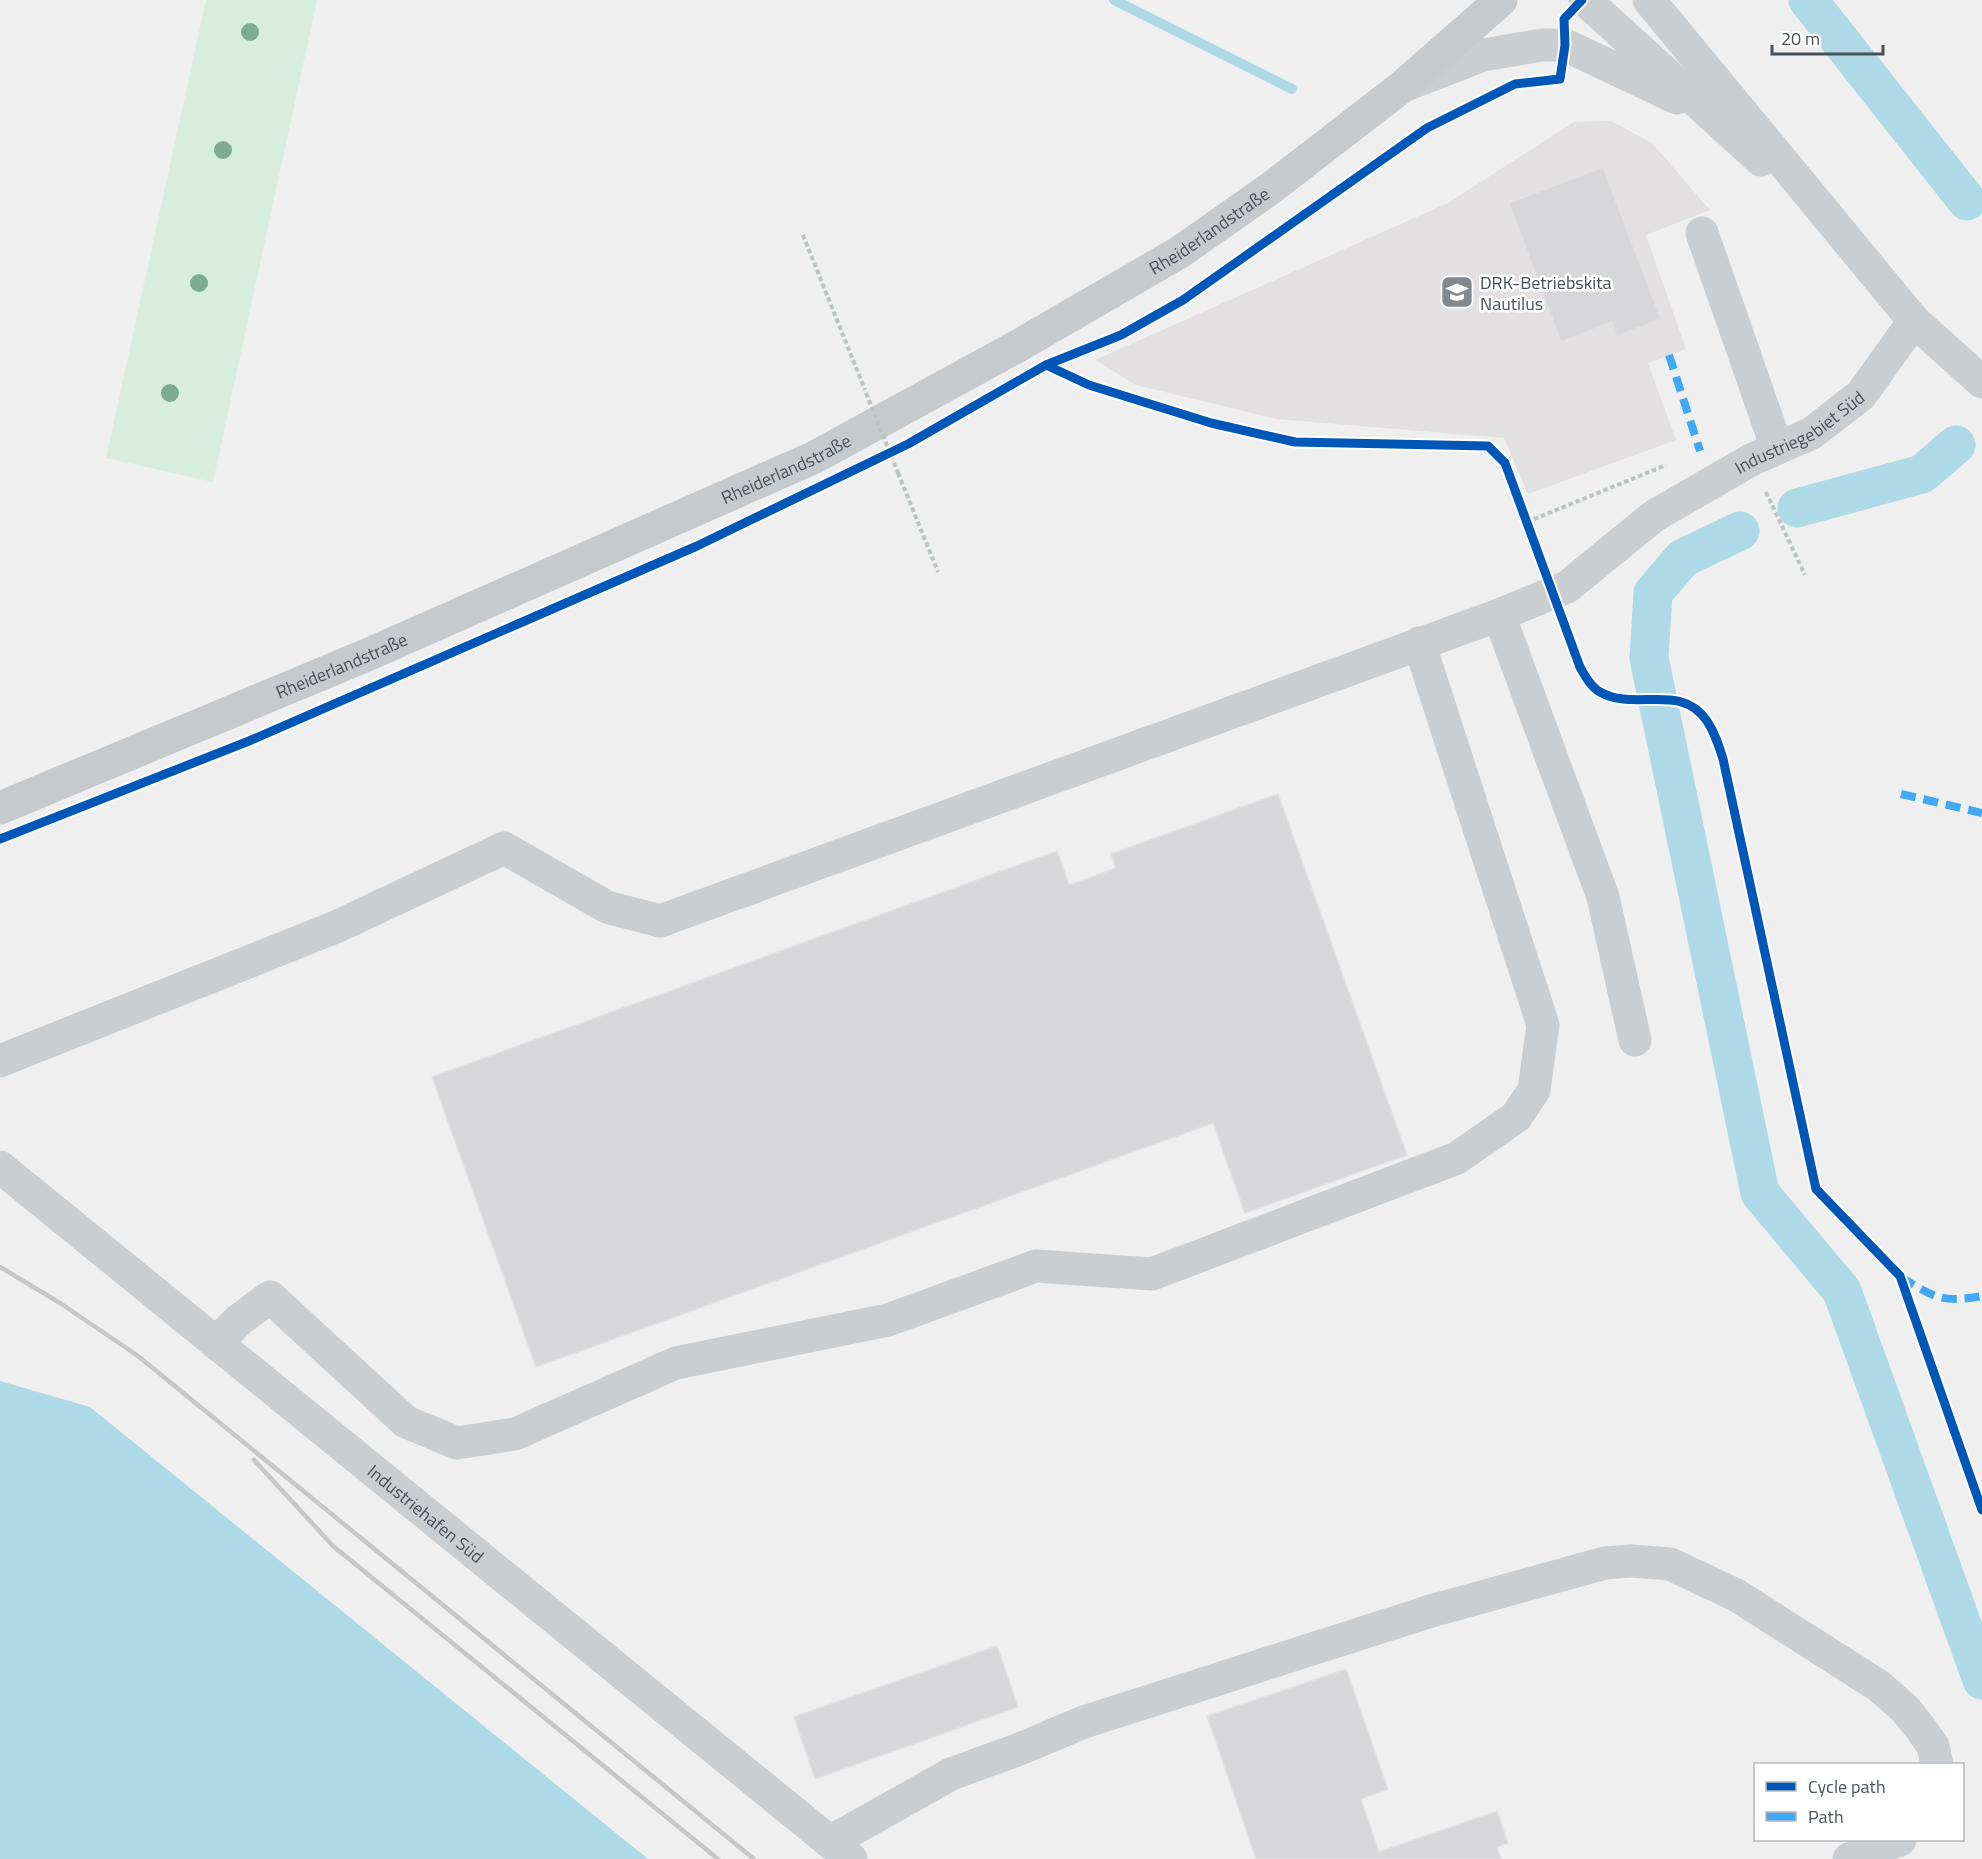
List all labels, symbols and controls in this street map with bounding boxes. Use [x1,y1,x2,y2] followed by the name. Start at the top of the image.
[1772,18,1883,56] scale bar
[1781,25,1820,52] text: 20 m
[1144,180,1275,281] street label: Rheiderlandstraße
[1480,269,1612,317] place label: DRK-Betriebskita Nautilus
[1439,274,1475,310] school or university icon: DRK-Betriebskita Nautilus
[1729,384,1870,480] street label: Industriegebiet Süd
[717,427,856,510] street label: Rheiderlandstraße
[271,625,411,705] street label: Rheiderlandstraße
[362,1458,490,1569] street label: Industriehafen Süd
[1754,1763,1964,1841] legend
[1808,1773,1886,1800] text: Cycle path
[1808,1803,1844,1830] text: Path

